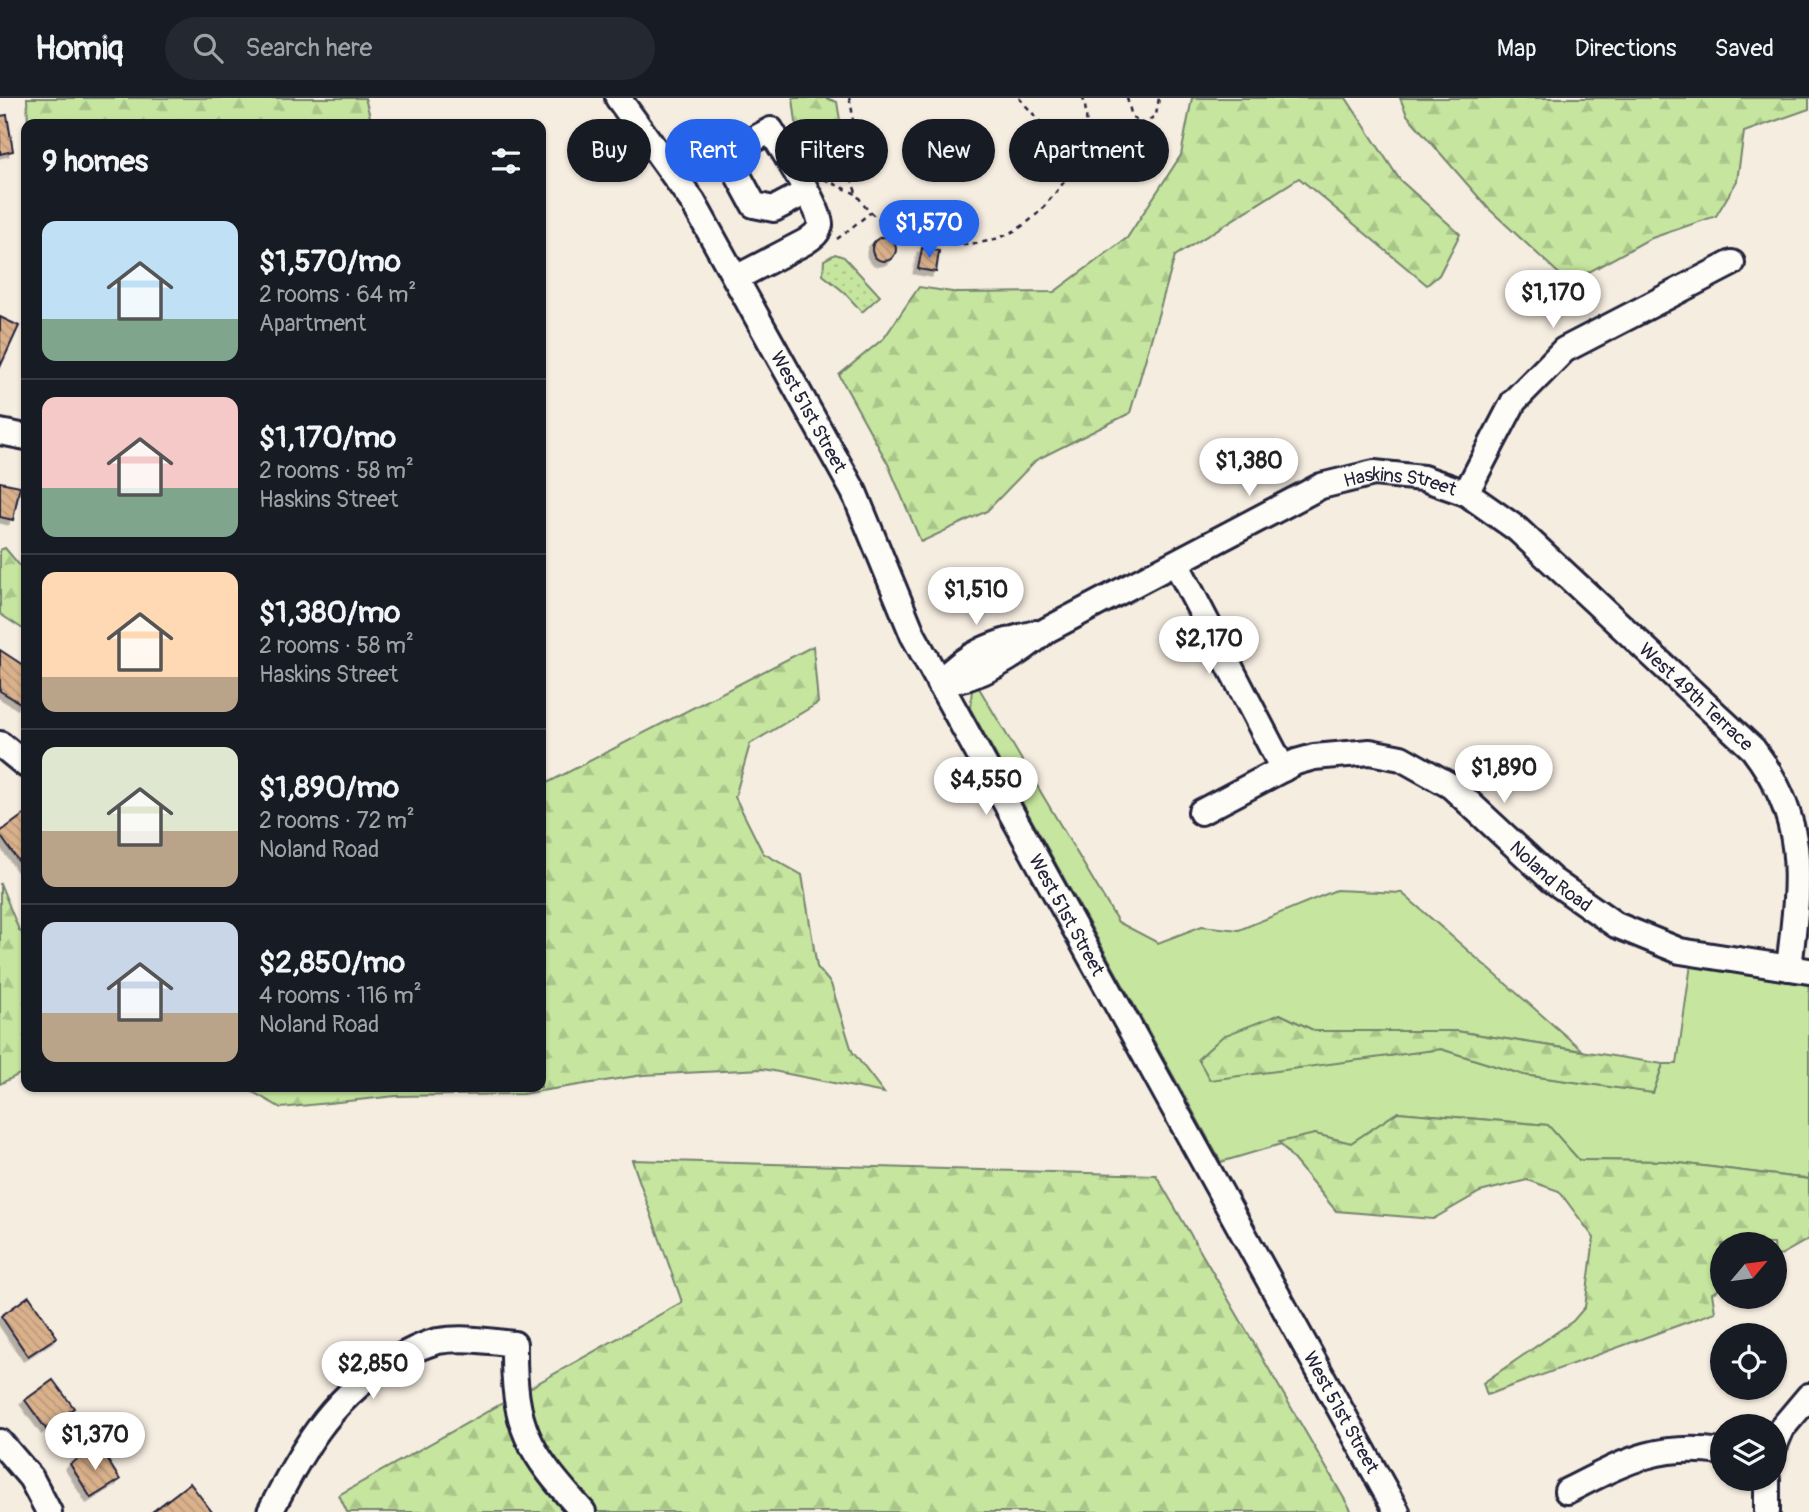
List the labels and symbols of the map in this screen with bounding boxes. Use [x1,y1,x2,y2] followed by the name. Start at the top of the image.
[872,200,986,260] pin: $1,570
[1496,271,1610,330] pin: $1,170
[765,347,852,477] street label: West 51st Street
[1192,438,1306,498] pin: $1,380
[1341,462,1460,502] street label: Haskins Street
[919,568,1033,627] pin: $1,510
[1152,616,1266,676] pin: $2,170
[1634,638,1758,757] street label: West 49th Terrace
[1447,746,1561,805] pin: $1,890
[929,758,1043,817] pin: $4,550
[1504,836,1596,917] street label: Noland Road
[1023,850,1110,981] street label: West 51st Street
[1710,1232,1787,1309] north arrow
[316,1342,430,1401] pin: $2,850
[1298,1347,1384,1478] street label: West 51st Street
[38,1412,152,1472] pin: $1,370

